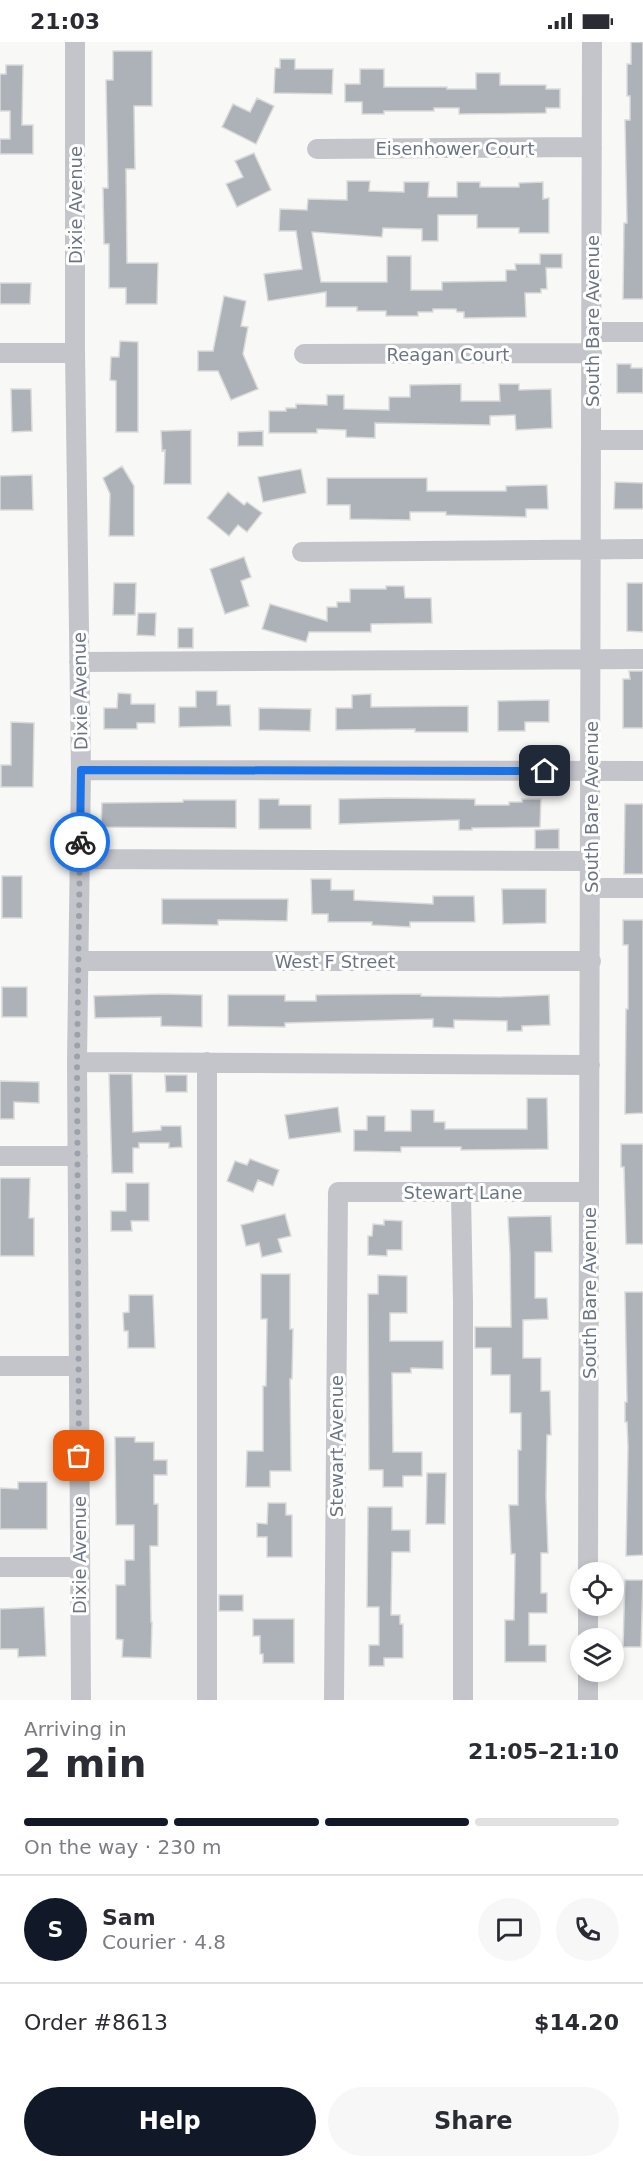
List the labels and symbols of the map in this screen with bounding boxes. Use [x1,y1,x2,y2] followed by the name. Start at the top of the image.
[375,138,535,159] street label: Eisenhower Court
[65,146,86,264] street label: Dixie Avenue
[582,235,603,407] street label: South Bare Avenue
[387,344,509,365] street label: Reagan Court
[68,632,92,750] street label: Dixie Avenue
[581,721,602,893] street label: South Bare Avenue
[519,745,570,796] pin
[50,812,110,872] courier
[275,951,395,972] street label: West F Street
[403,1182,523,1203] street label: Stewart Lane
[579,1207,600,1379] street label: South Bare Avenue
[326,1375,347,1517] street label: Stewart Avenue
[53,1430,104,1481] pin
[69,1496,90,1614] street label: Dixie Avenue

